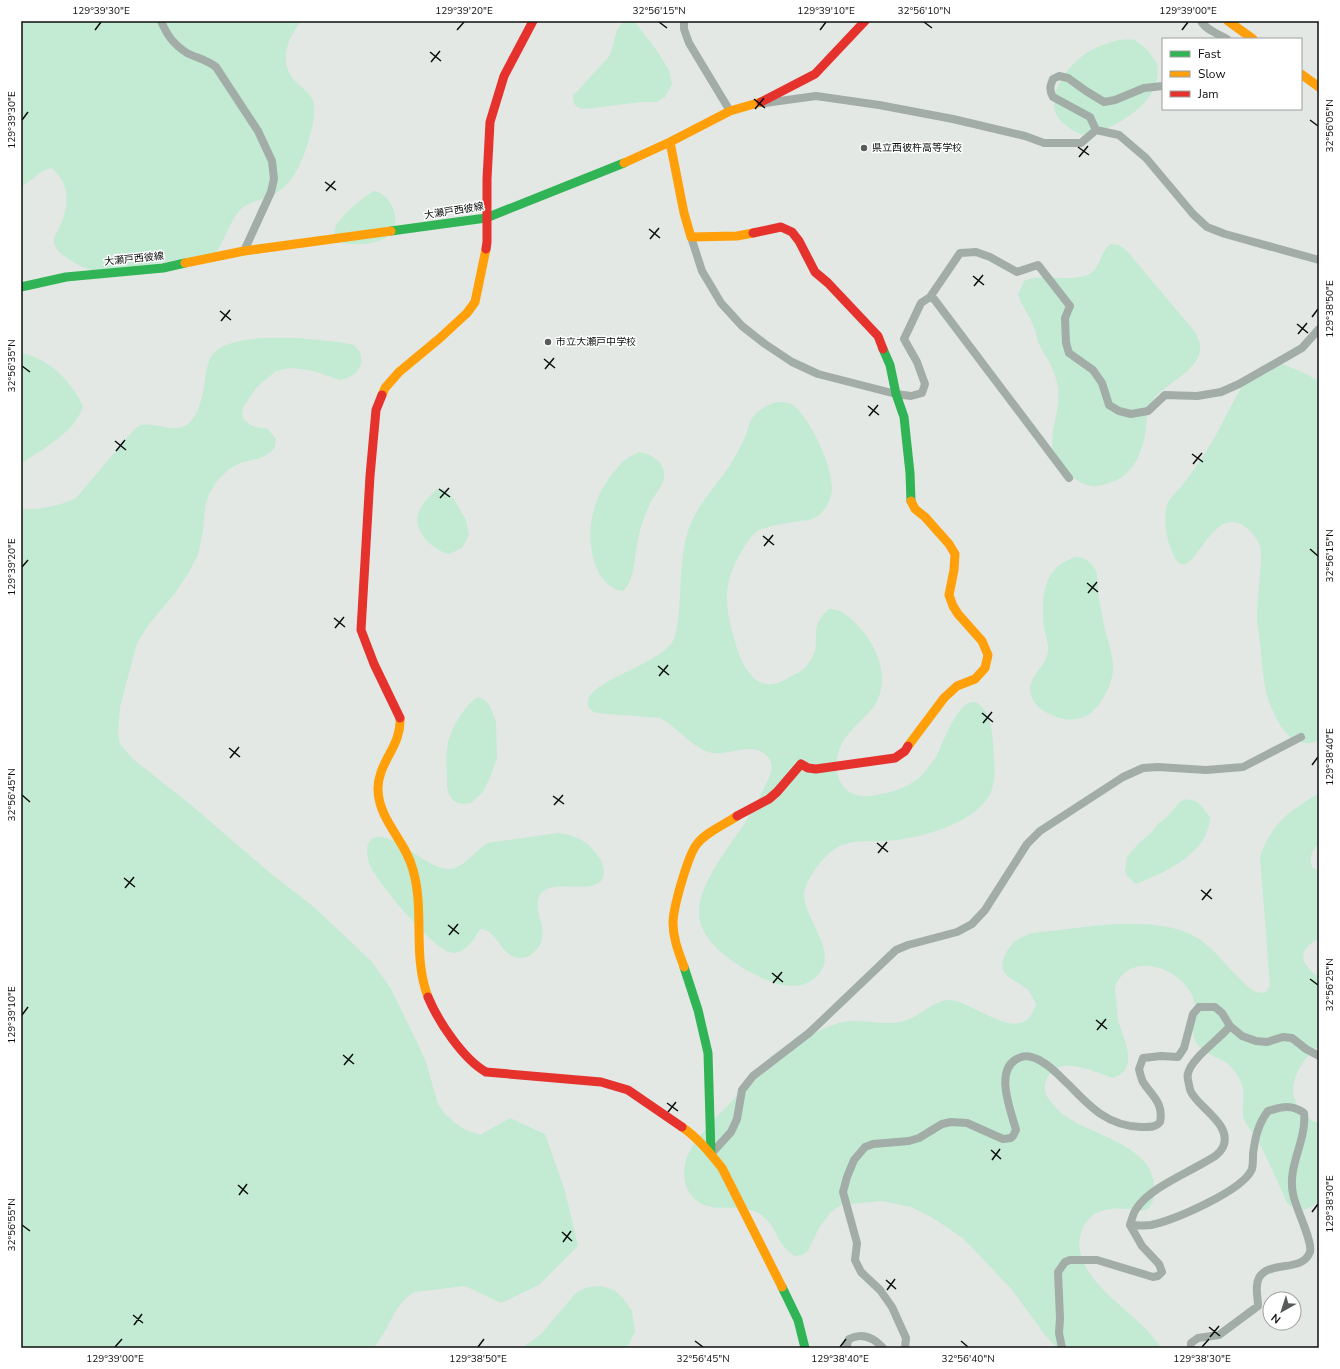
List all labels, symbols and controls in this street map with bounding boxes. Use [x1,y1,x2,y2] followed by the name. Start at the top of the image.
[72,4,130,18] text: 129°39'30"E
[435,4,493,18] text: 129°39'20"E
[632,4,686,18] text: 32°56'15"N
[797,4,855,18] text: 129°39'10"E
[897,4,951,18] text: 32°56'10"N
[1159,4,1217,18] text: 129°39'00"E
[1162,38,1302,110] legend
[1198,46,1221,62] text: Fast
[1198,66,1226,82] text: Slow
[1197,86,1219,102] text: Jam
[5,91,19,149] text: 129°39'30"E
[1323,99,1337,153] text: 32°56'05"N
[872,141,962,155] place label: 県立西彼杵高等学校
[859,143,869,153] marker: 県立西彼杵高等学校
[423,199,485,223] street label: 大瀬戸西彼線
[103,249,165,269] street label: 大瀬戸西彼線
[1323,280,1337,338] text: 129°38'50"E
[556,335,636,349] place label: 市立大瀬戸中学校
[543,337,553,347] marker: 市立大瀬戸中学校
[5,339,19,393] text: 32°56'35"N
[1323,529,1337,583] text: 32°56'15"N
[5,538,19,596] text: 129°39'20"E
[1323,728,1337,786] text: 129°38'40"E
[5,768,19,822] text: 32°56'45"N
[1323,958,1337,1012] text: 32°56'25"N
[5,986,19,1044] text: 129°39'10"E
[1323,1175,1337,1233] text: 129°38'30"E
[5,1198,19,1252] text: 32°56'55"N
[1262,1291,1302,1331] north arrow
[1268,1310,1284,1327] text: N
[86,1352,144,1366] text: 129°39'00"E
[449,1352,507,1366] text: 129°38'50"E
[676,1352,730,1366] text: 32°56'45"N
[811,1352,869,1366] text: 129°38'40"E
[941,1352,995,1366] text: 32°56'40"N
[1173,1352,1231,1366] text: 129°38'30"E

